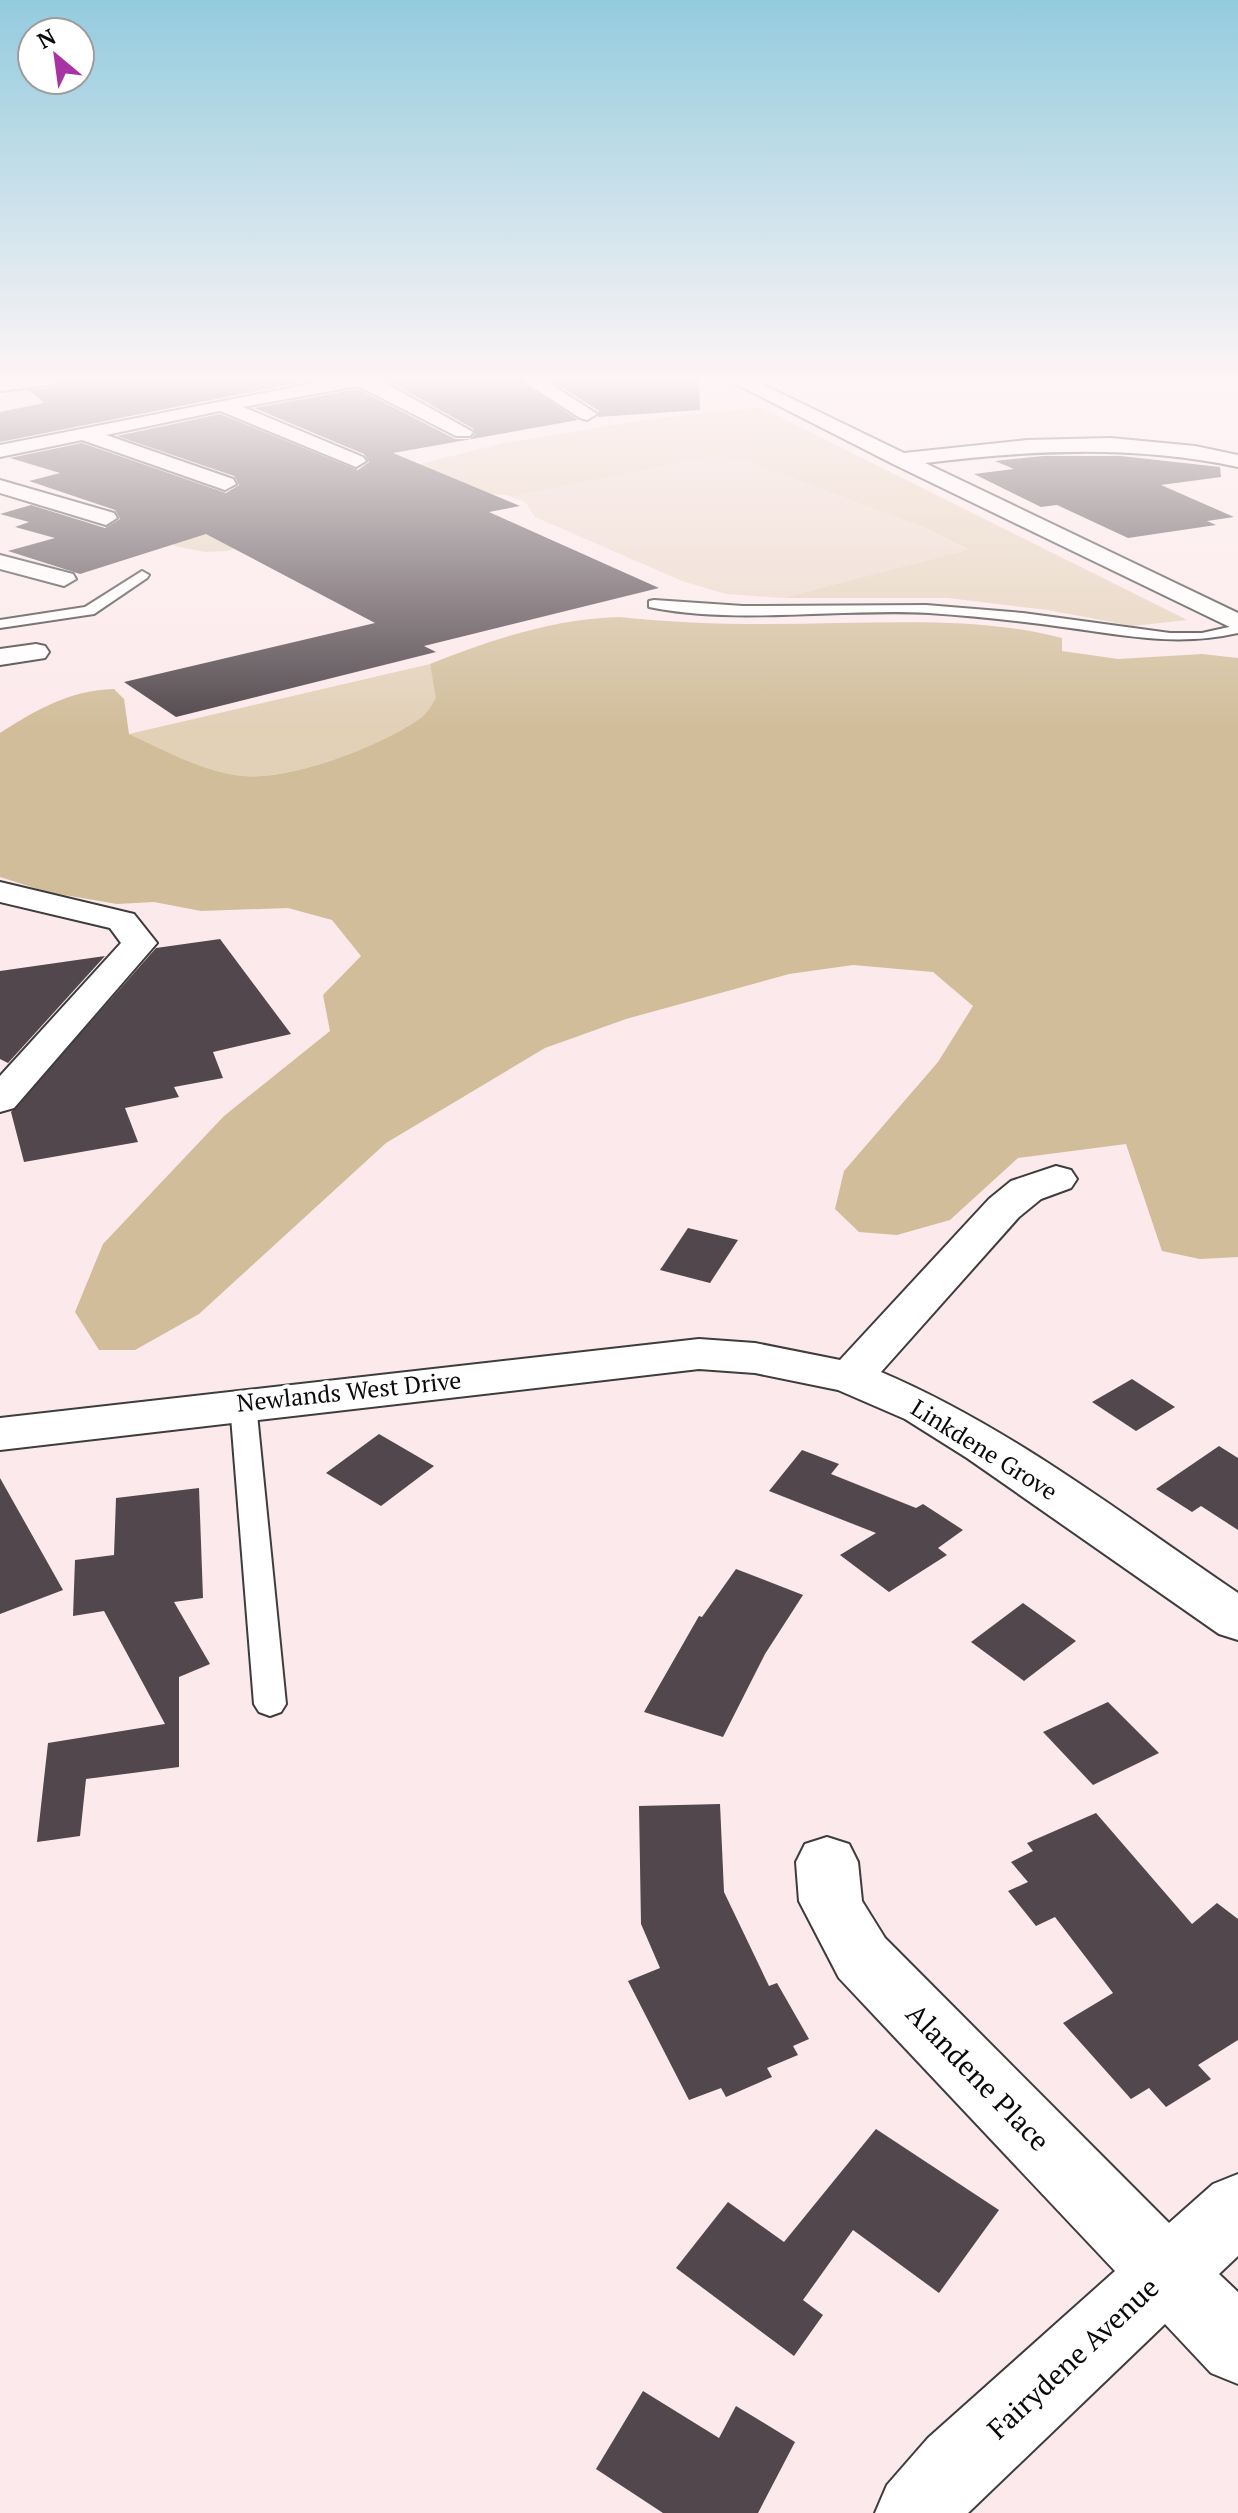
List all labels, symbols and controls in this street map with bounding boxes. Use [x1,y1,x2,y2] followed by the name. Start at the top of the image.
[16,16,96,96] north arrow
[32,21,61,55] text: N
[235,1363,463,1419] street label: Newlands West Drive
[905,1391,1064,1507] street label: Linkdene Grove
[899,1995,1058,2158] street label: Alandene Place
[979,2269,1166,2447] street label: Fairydene Avenue

